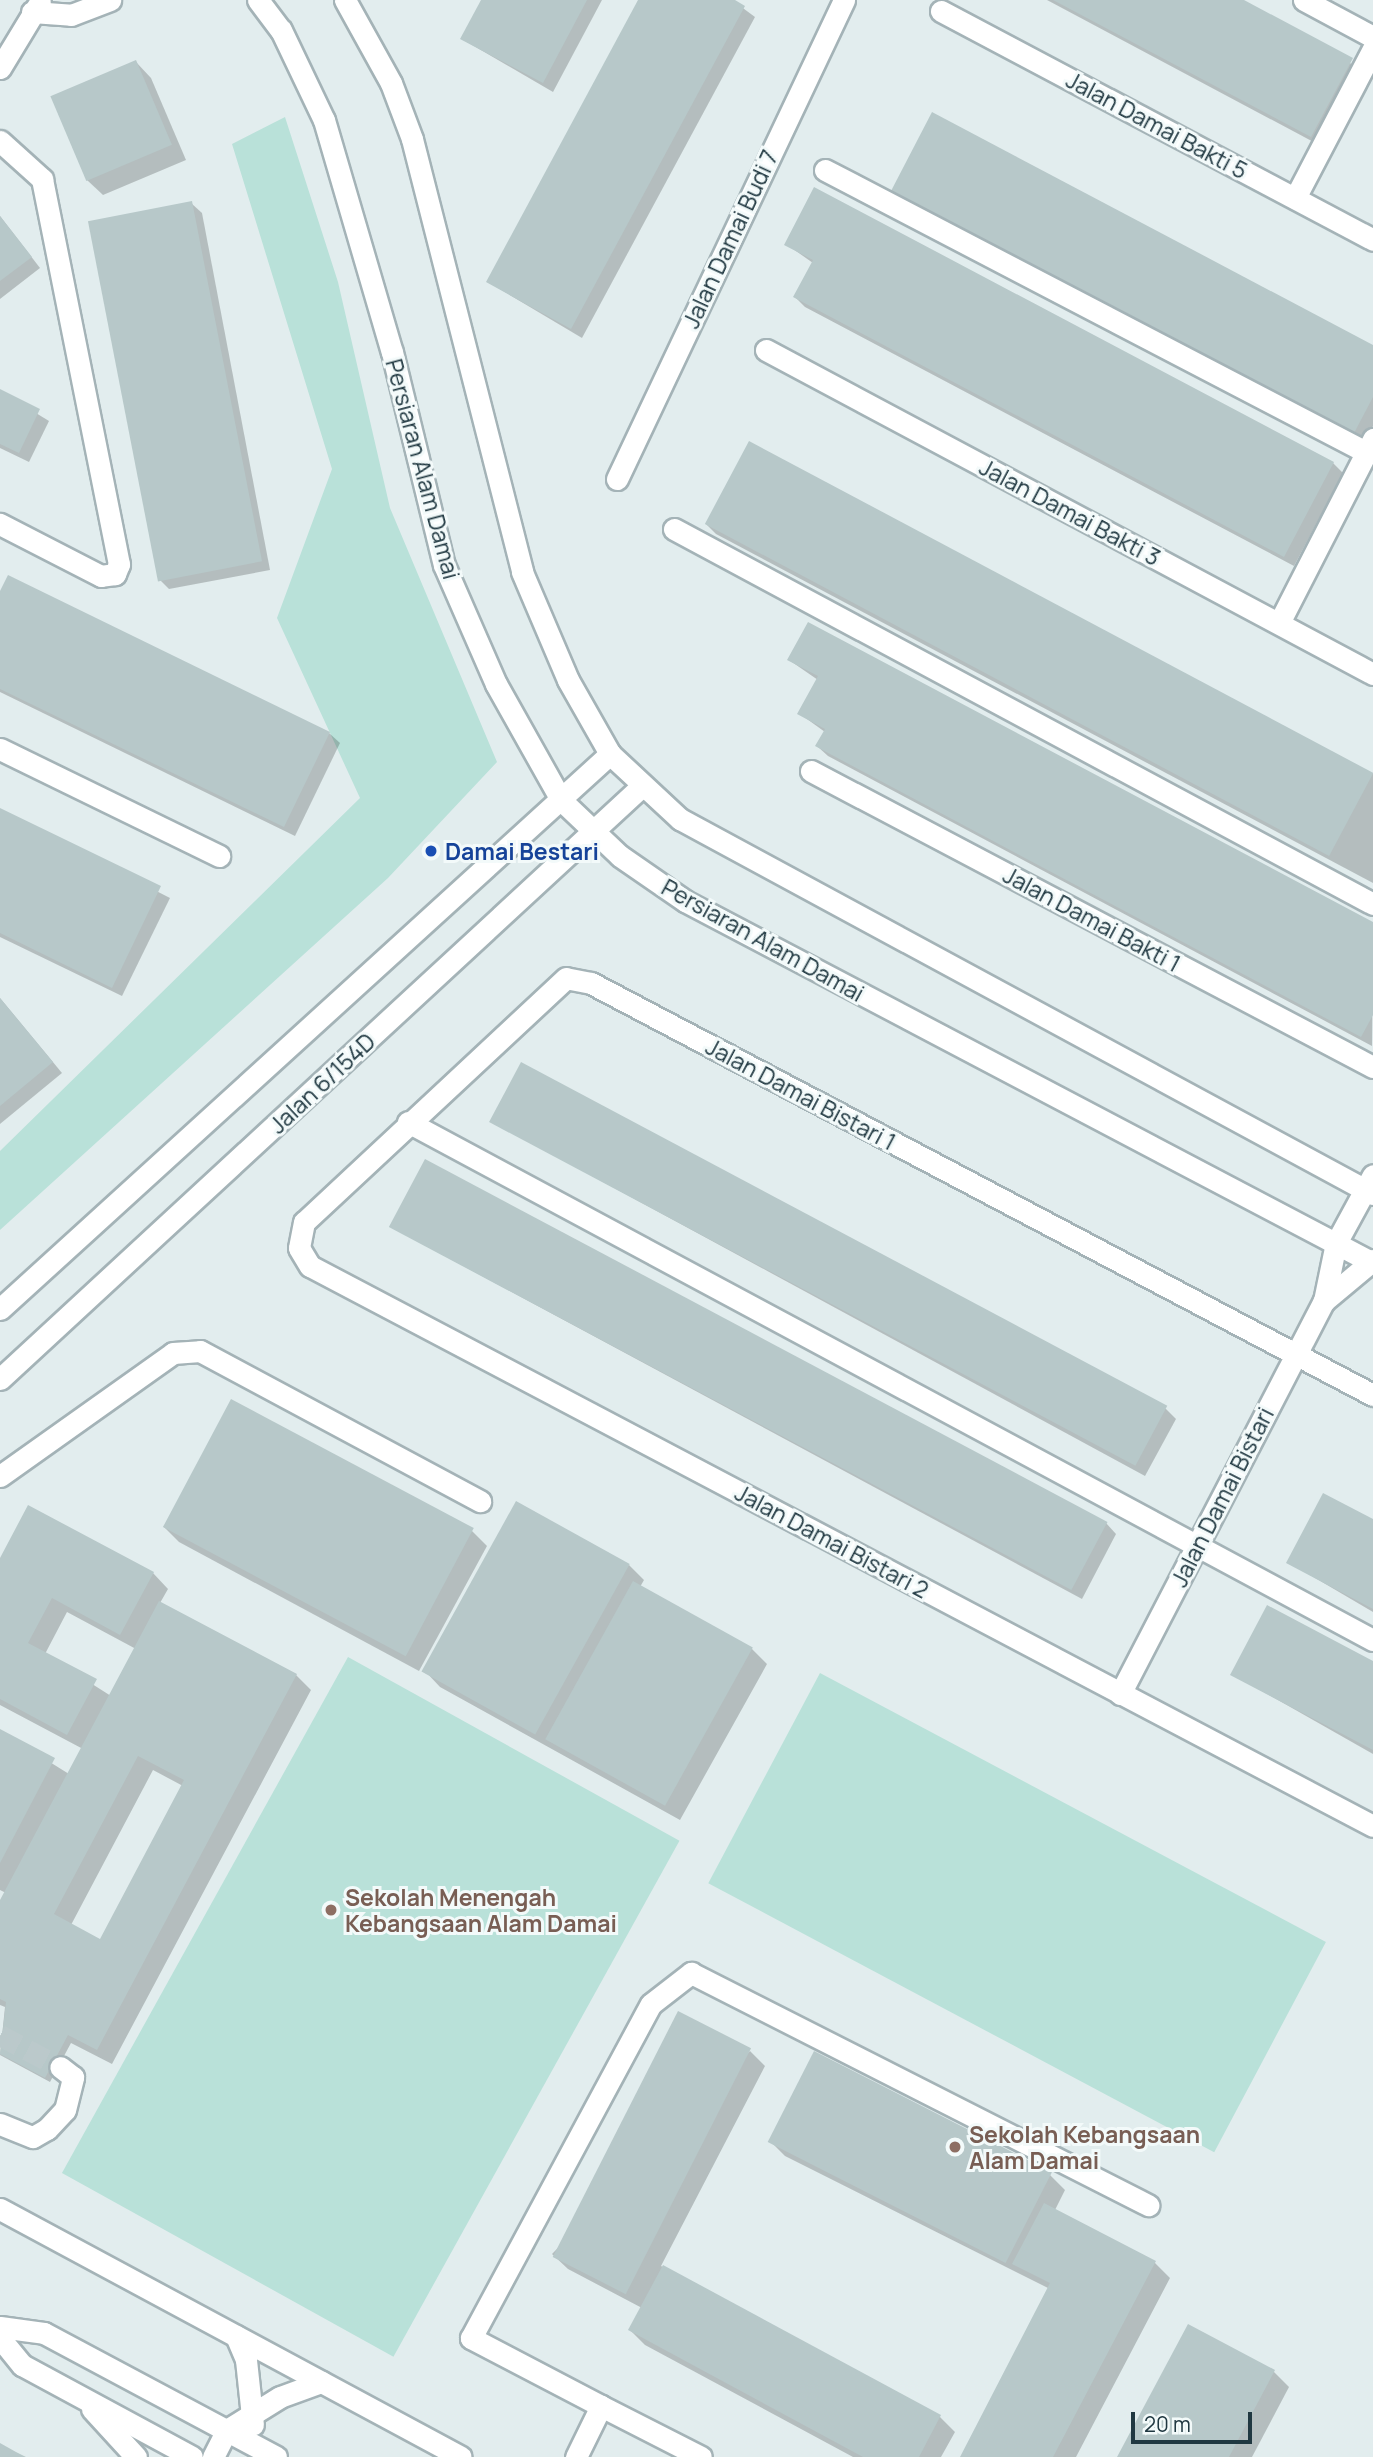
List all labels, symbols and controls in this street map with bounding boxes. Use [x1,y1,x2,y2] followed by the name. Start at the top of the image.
[1062,66,1252,184] street label: Jalan Damai Bakti 5
[677,146,783,332] street label: Jalan Damai Budi 7
[380,356,466,582] street label: Persiaran Alam Damai
[975,453,1165,571] street label: Jalan Damai Bakti 3
[445,837,599,865] place label: Damai Bestari
[423,843,439,859] marker: Damai Bestari
[999,861,1185,977] street label: Jalan Damai Bakti 1
[657,873,869,1007] street label: Persiaran Alam Damai
[263,1027,381,1139] street label: Jalan 6/154D
[701,1032,901,1156] street label: Jalan Damai Bistari 1
[1165,1403,1279,1591] street label: Jalan Damai Bistari
[731,1478,933,1604] street label: Jalan Damai Bistari 2
[345,1883,617,1937] place label: Sekolah Menengah Kebangsaan Alam Damai
[323,1902,339,1918] marker: Sekolah Menengah Kebangsaan Alam Damai
[969,2120,1200,2174] place label: Sekolah Kebangsaan Alam Damai
[947,2139,963,2155] marker: Sekolah Kebangsaan Alam Damai
[1135,2398,1256,2442] scale bar
[1144,2410,1191,2438] text: 20 m

